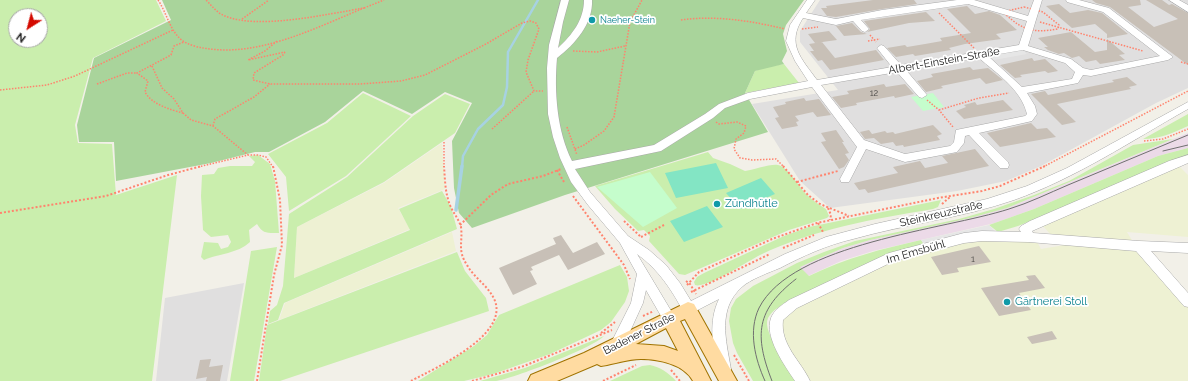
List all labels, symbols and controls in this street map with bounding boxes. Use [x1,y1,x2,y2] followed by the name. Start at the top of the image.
[8,8,48,48] north arrow
[587,15,597,25] marker: Naeher-Stein
[600,15,655,25] place label: Naeher-Stein
[14,30,28,45] text: N
[887,45,1001,77] street label: Albert-Einstein-Straße
[870,88,878,98] house number: 12
[725,197,778,211] place label: Zündhütle
[898,198,984,230] street label: Steinkreuzstraße
[712,199,722,209] marker: Zündhütle
[885,237,947,267] street label: Im Emsbühl
[971,254,975,264] house number: 1
[1015,295,1087,309] place label: Gärtnerei Stoll
[1002,297,1012,307] marker: Gärtnerei Stoll
[601,310,677,358] street label: Badener Straße

